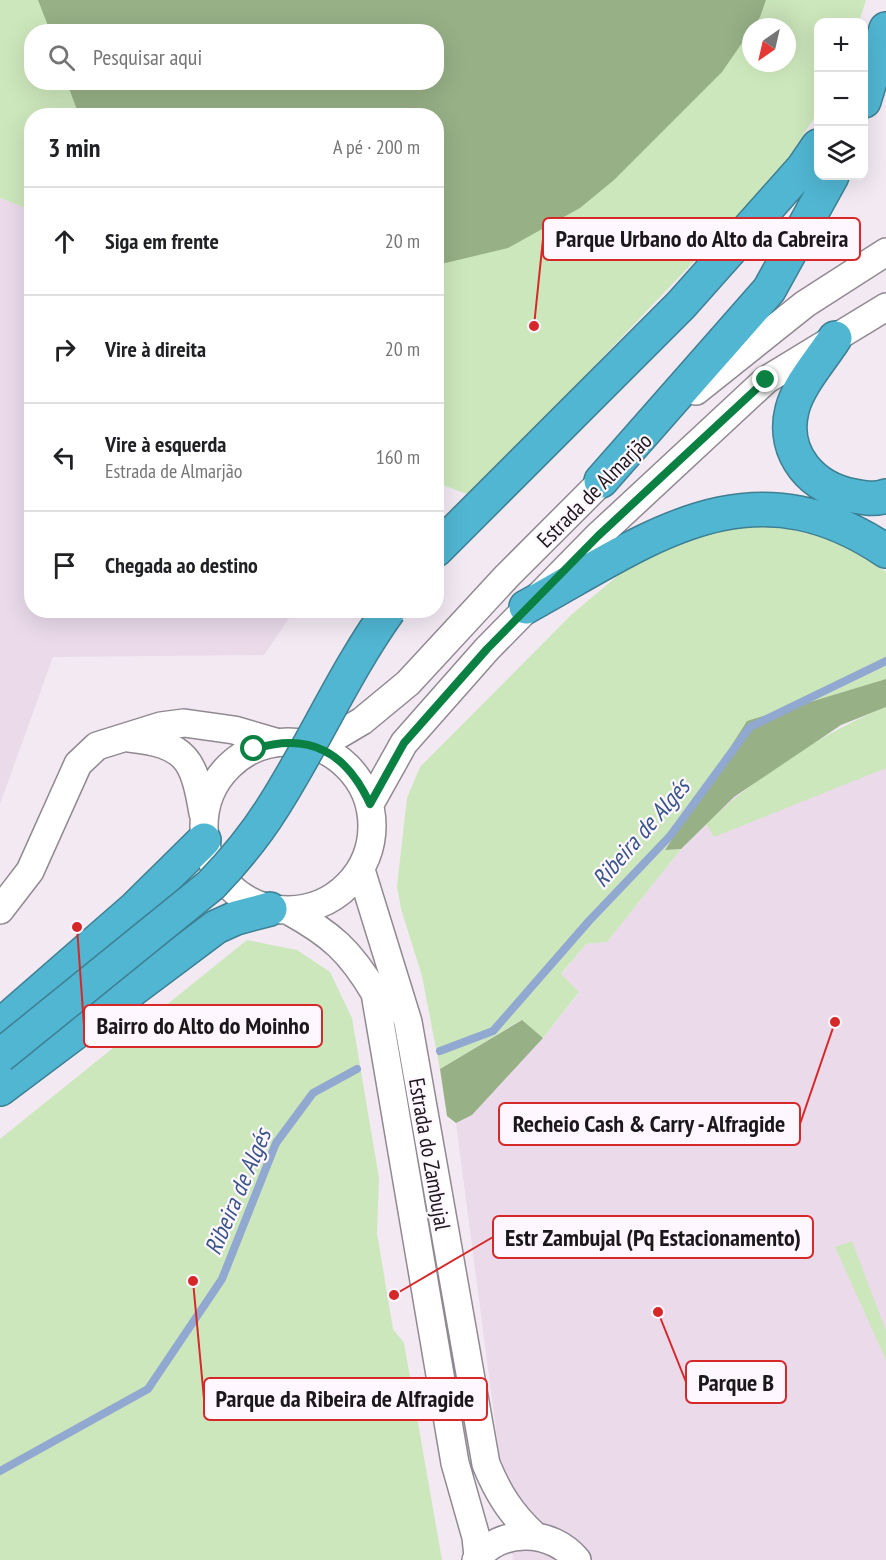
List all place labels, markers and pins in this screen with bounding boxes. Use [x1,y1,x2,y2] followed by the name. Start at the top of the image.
[543,218,860,260] callout: Parque Urbano do Alto da Cabreira
[84,1005,322,1047] callout: Bairro do Alto do Moinho
[499,1103,800,1145] callout: Recheio Cash & Carry - Alfragide
[493,1216,813,1258] callout: Estr Zambujal (Pq Estacionamento)
[686,1361,786,1403] callout: Parque B
[204,1378,487,1420] callout: Parque da Ribeira de Alfragide

